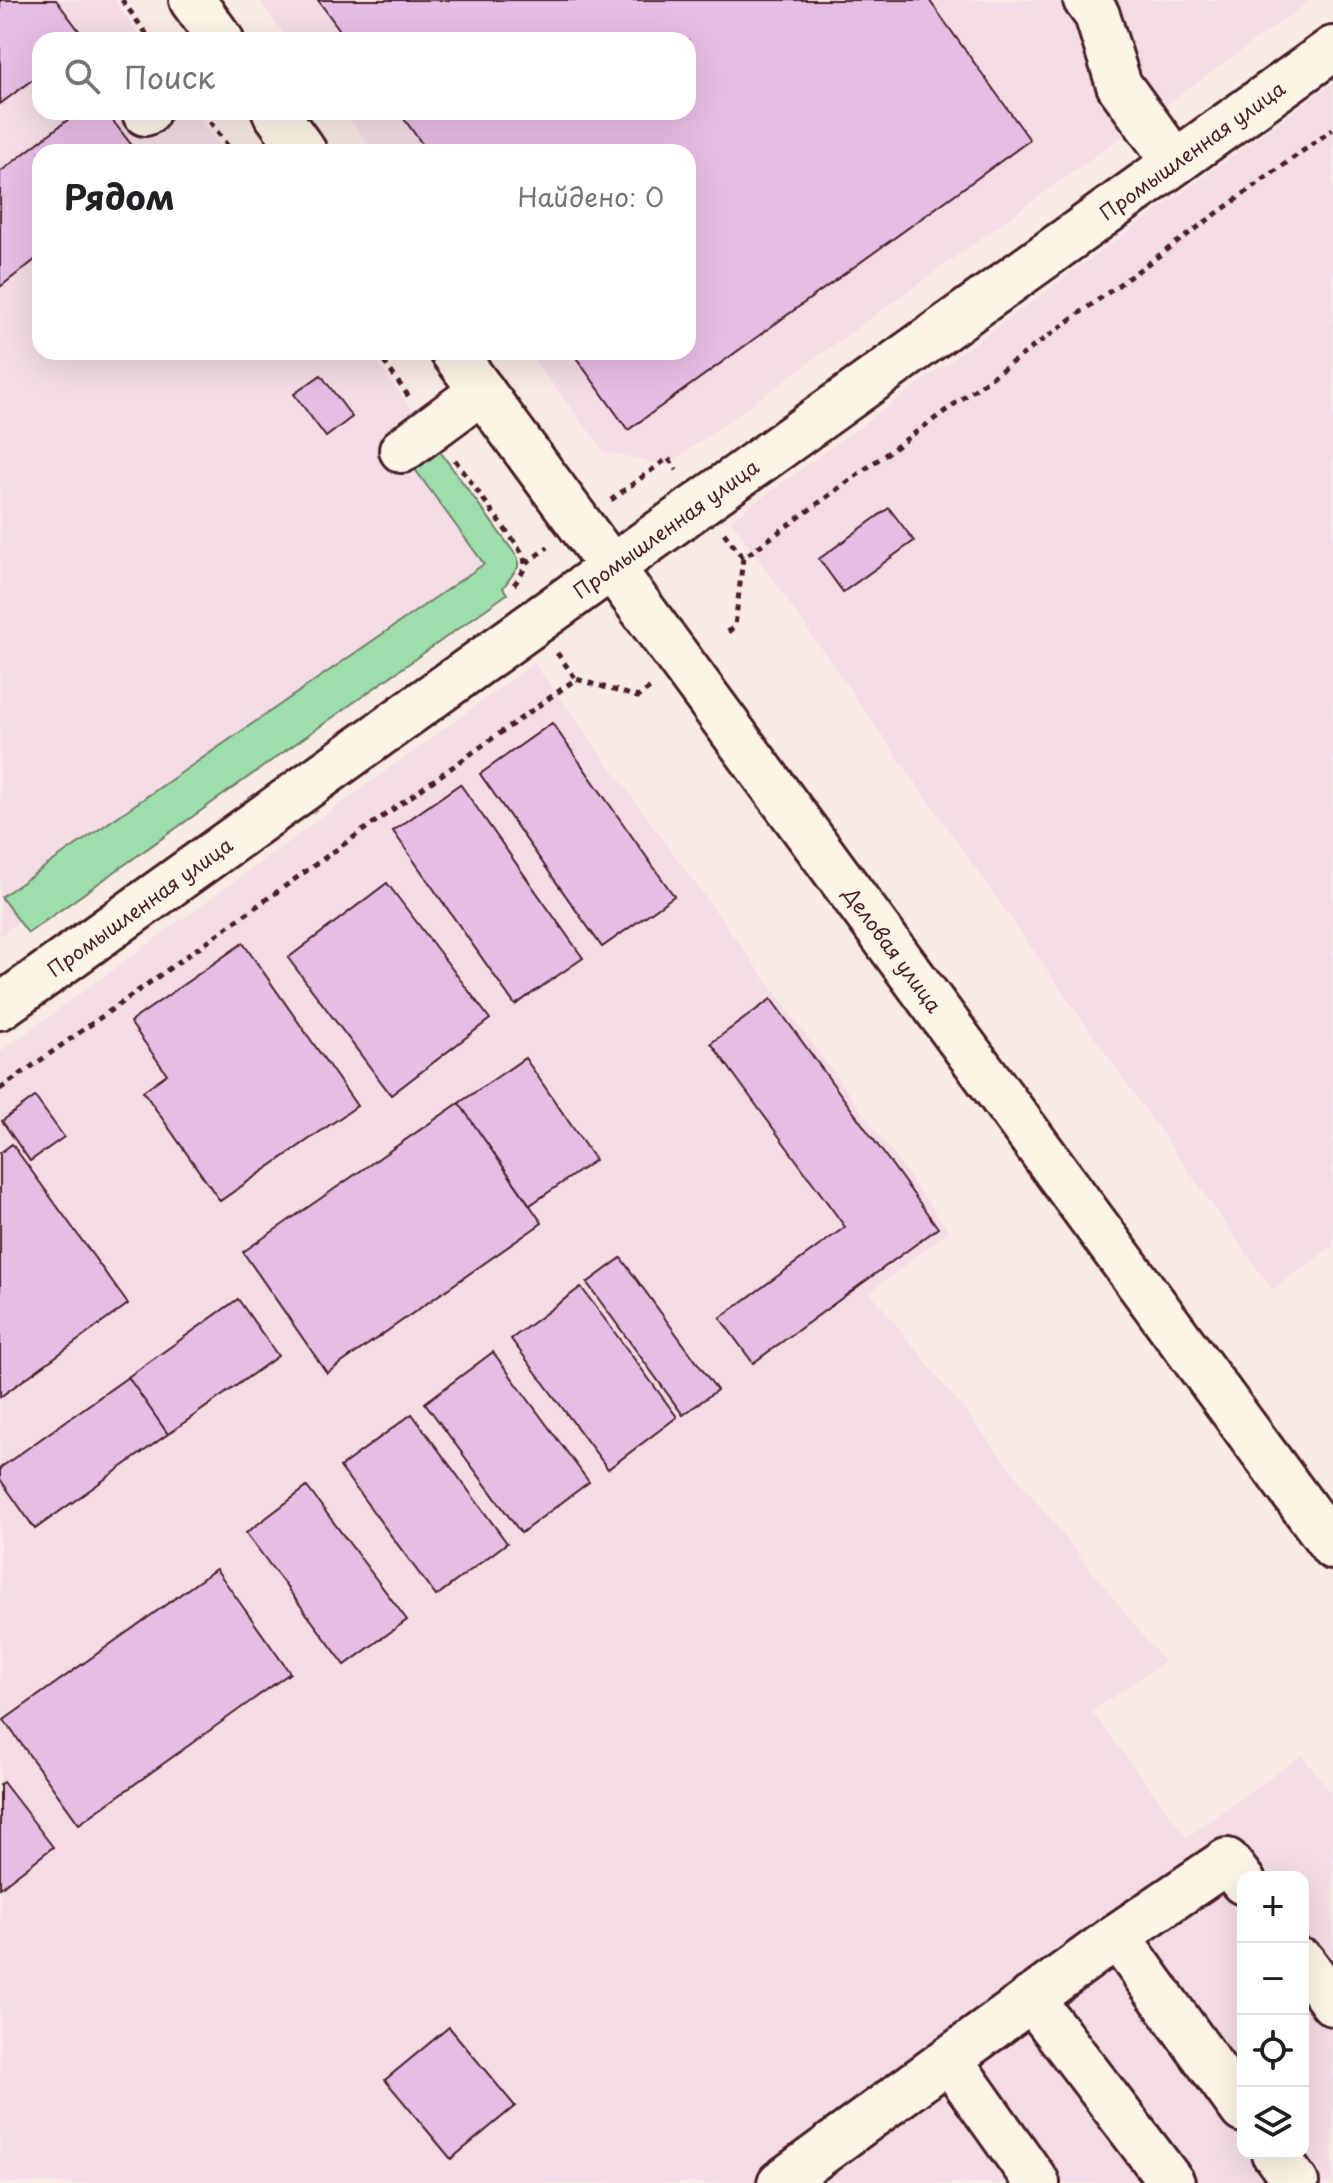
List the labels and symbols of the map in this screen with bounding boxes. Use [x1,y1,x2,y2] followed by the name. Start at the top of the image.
[1093,73,1291,227] street label: Промышленная улица
[567,451,765,605] street label: Промышленная улица
[41,829,239,984] street label: Промышленная улица
[836,880,950,1019] street label: Деловая улица

